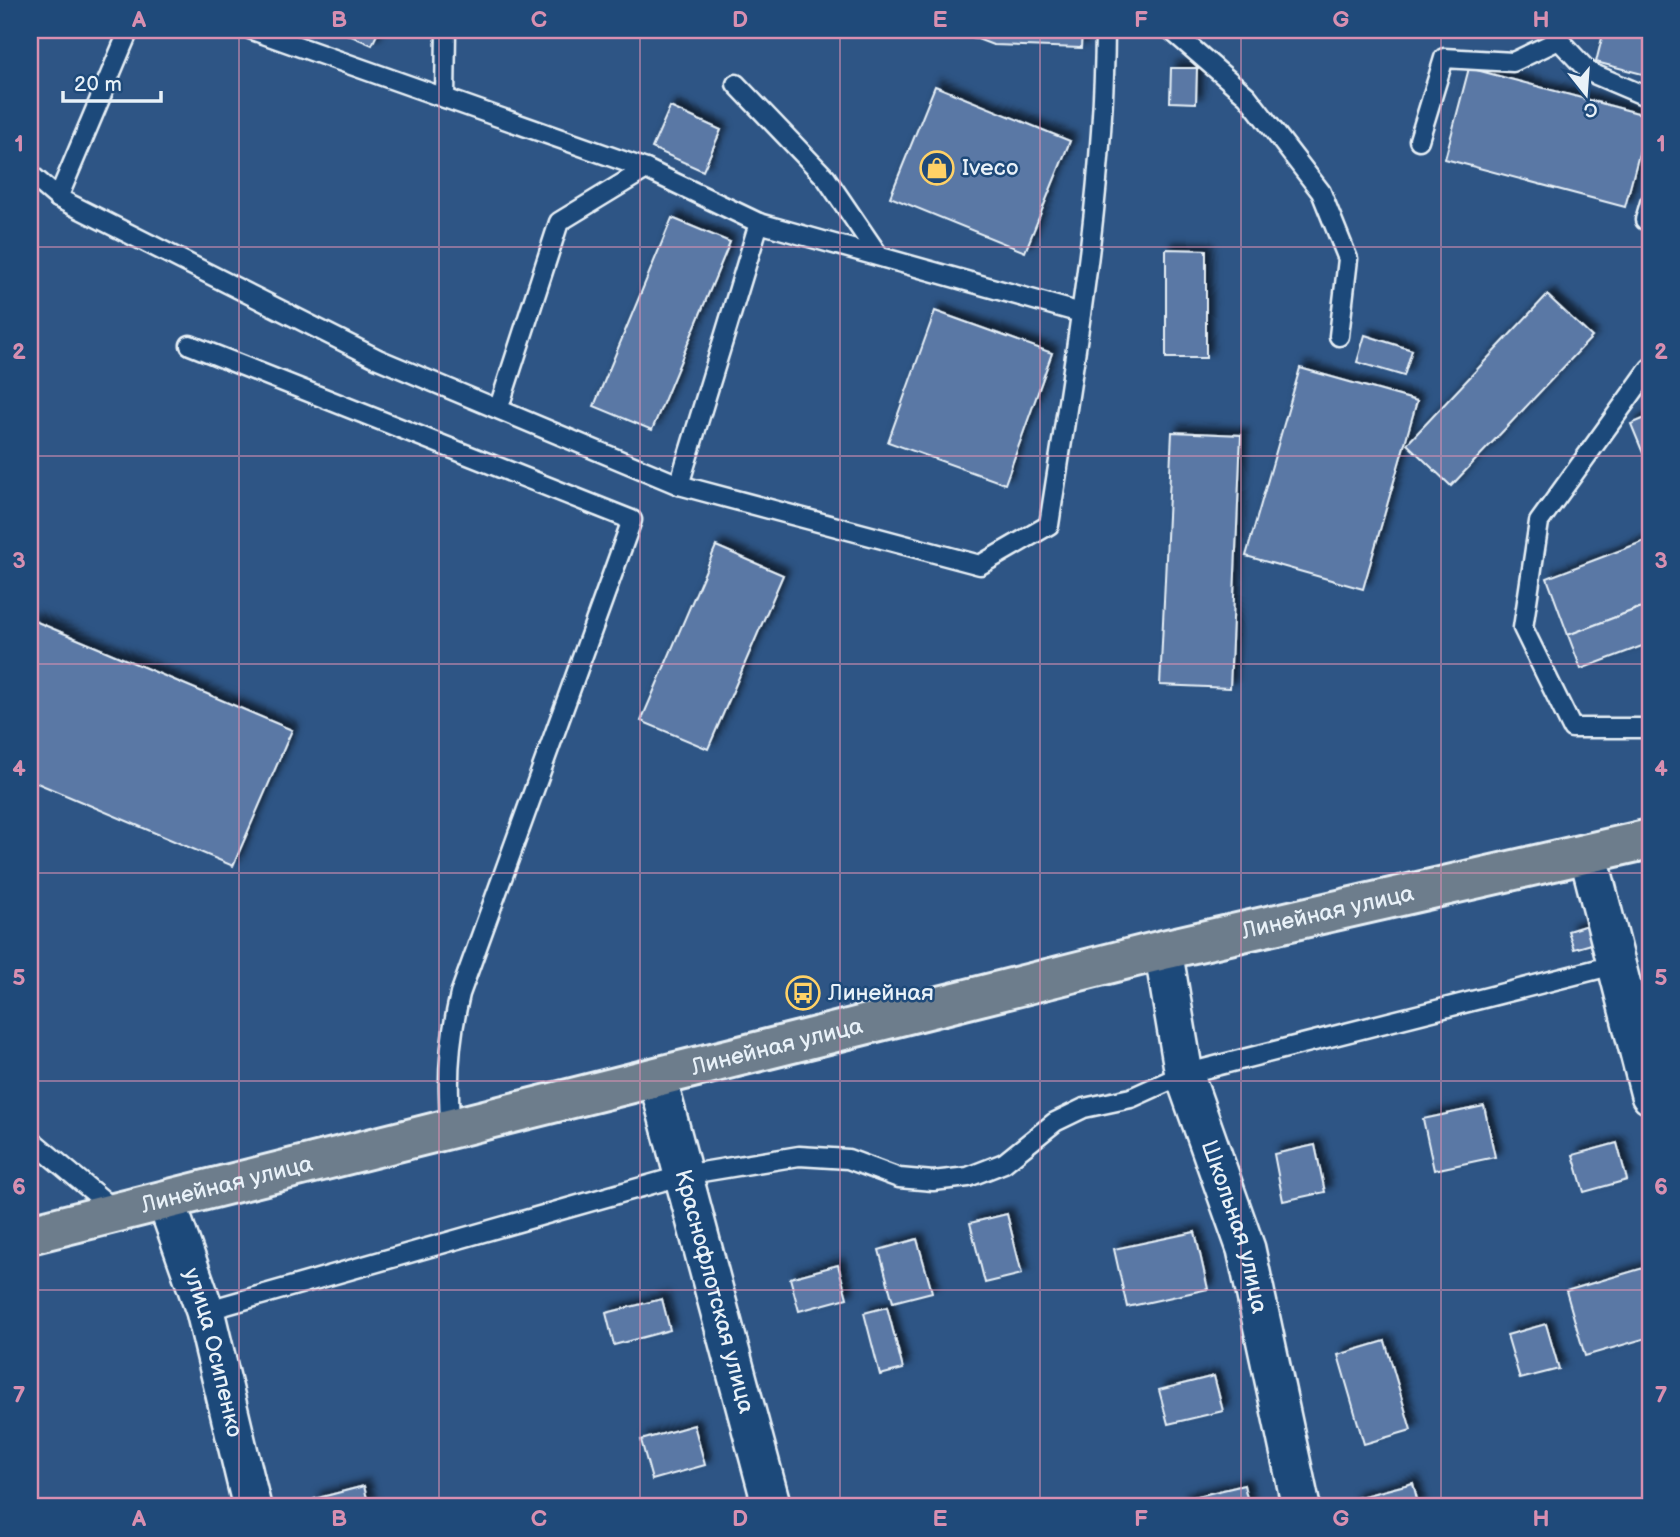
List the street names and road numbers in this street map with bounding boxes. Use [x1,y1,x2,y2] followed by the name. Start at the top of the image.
[1238,879,1417,946] street label: Линейная улица
[687,1012,866,1082] street label: Линейная улица
[1195,1137,1273,1316] street label: Школьная улица
[137,1150,316,1220] street label: Линейная улица
[668,1167,760,1417] street label: Краснофлотская улица
[177,1264,249,1440] street label: улица Осипенко

